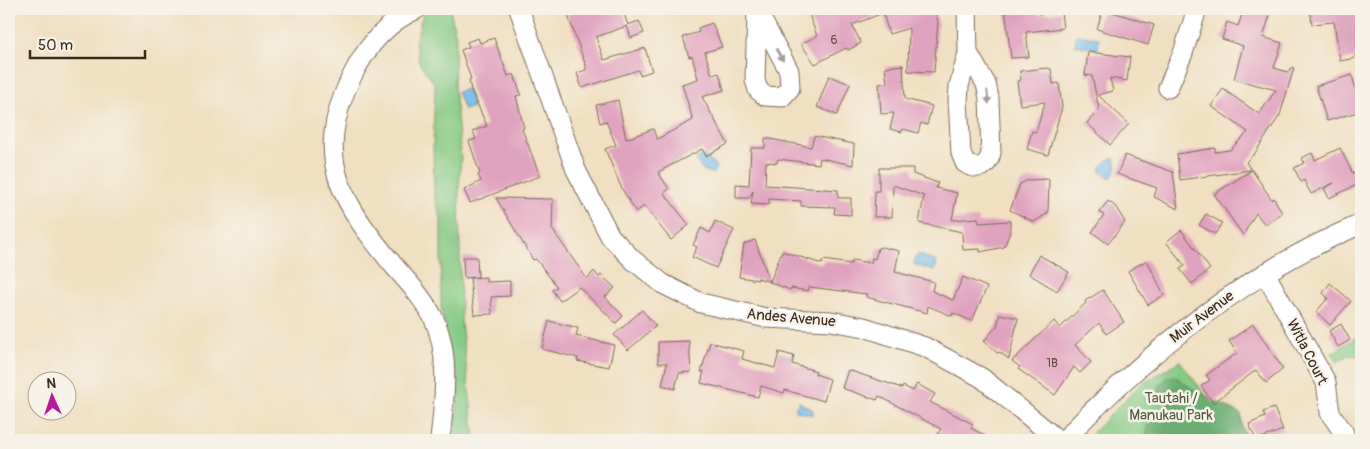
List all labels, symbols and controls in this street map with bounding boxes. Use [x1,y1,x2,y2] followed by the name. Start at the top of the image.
[30,28,145,60] scale bar
[831,33,838,48] house number: 6
[38,36,73,55] text: 50 m
[776,48,785,62] one-way arrow
[984,89,992,105] one-way arrow
[1166,286,1238,347] street label: Muir Avenue
[746,305,837,331] street label: Andes Avenue
[1282,316,1332,389] street label: Witla Court
[1046,356,1058,371] house number: 1B
[28,372,78,422] north arrow
[46,375,57,392] text: N
[1129,389,1213,425] park label: Tautahi / Manukau Park

